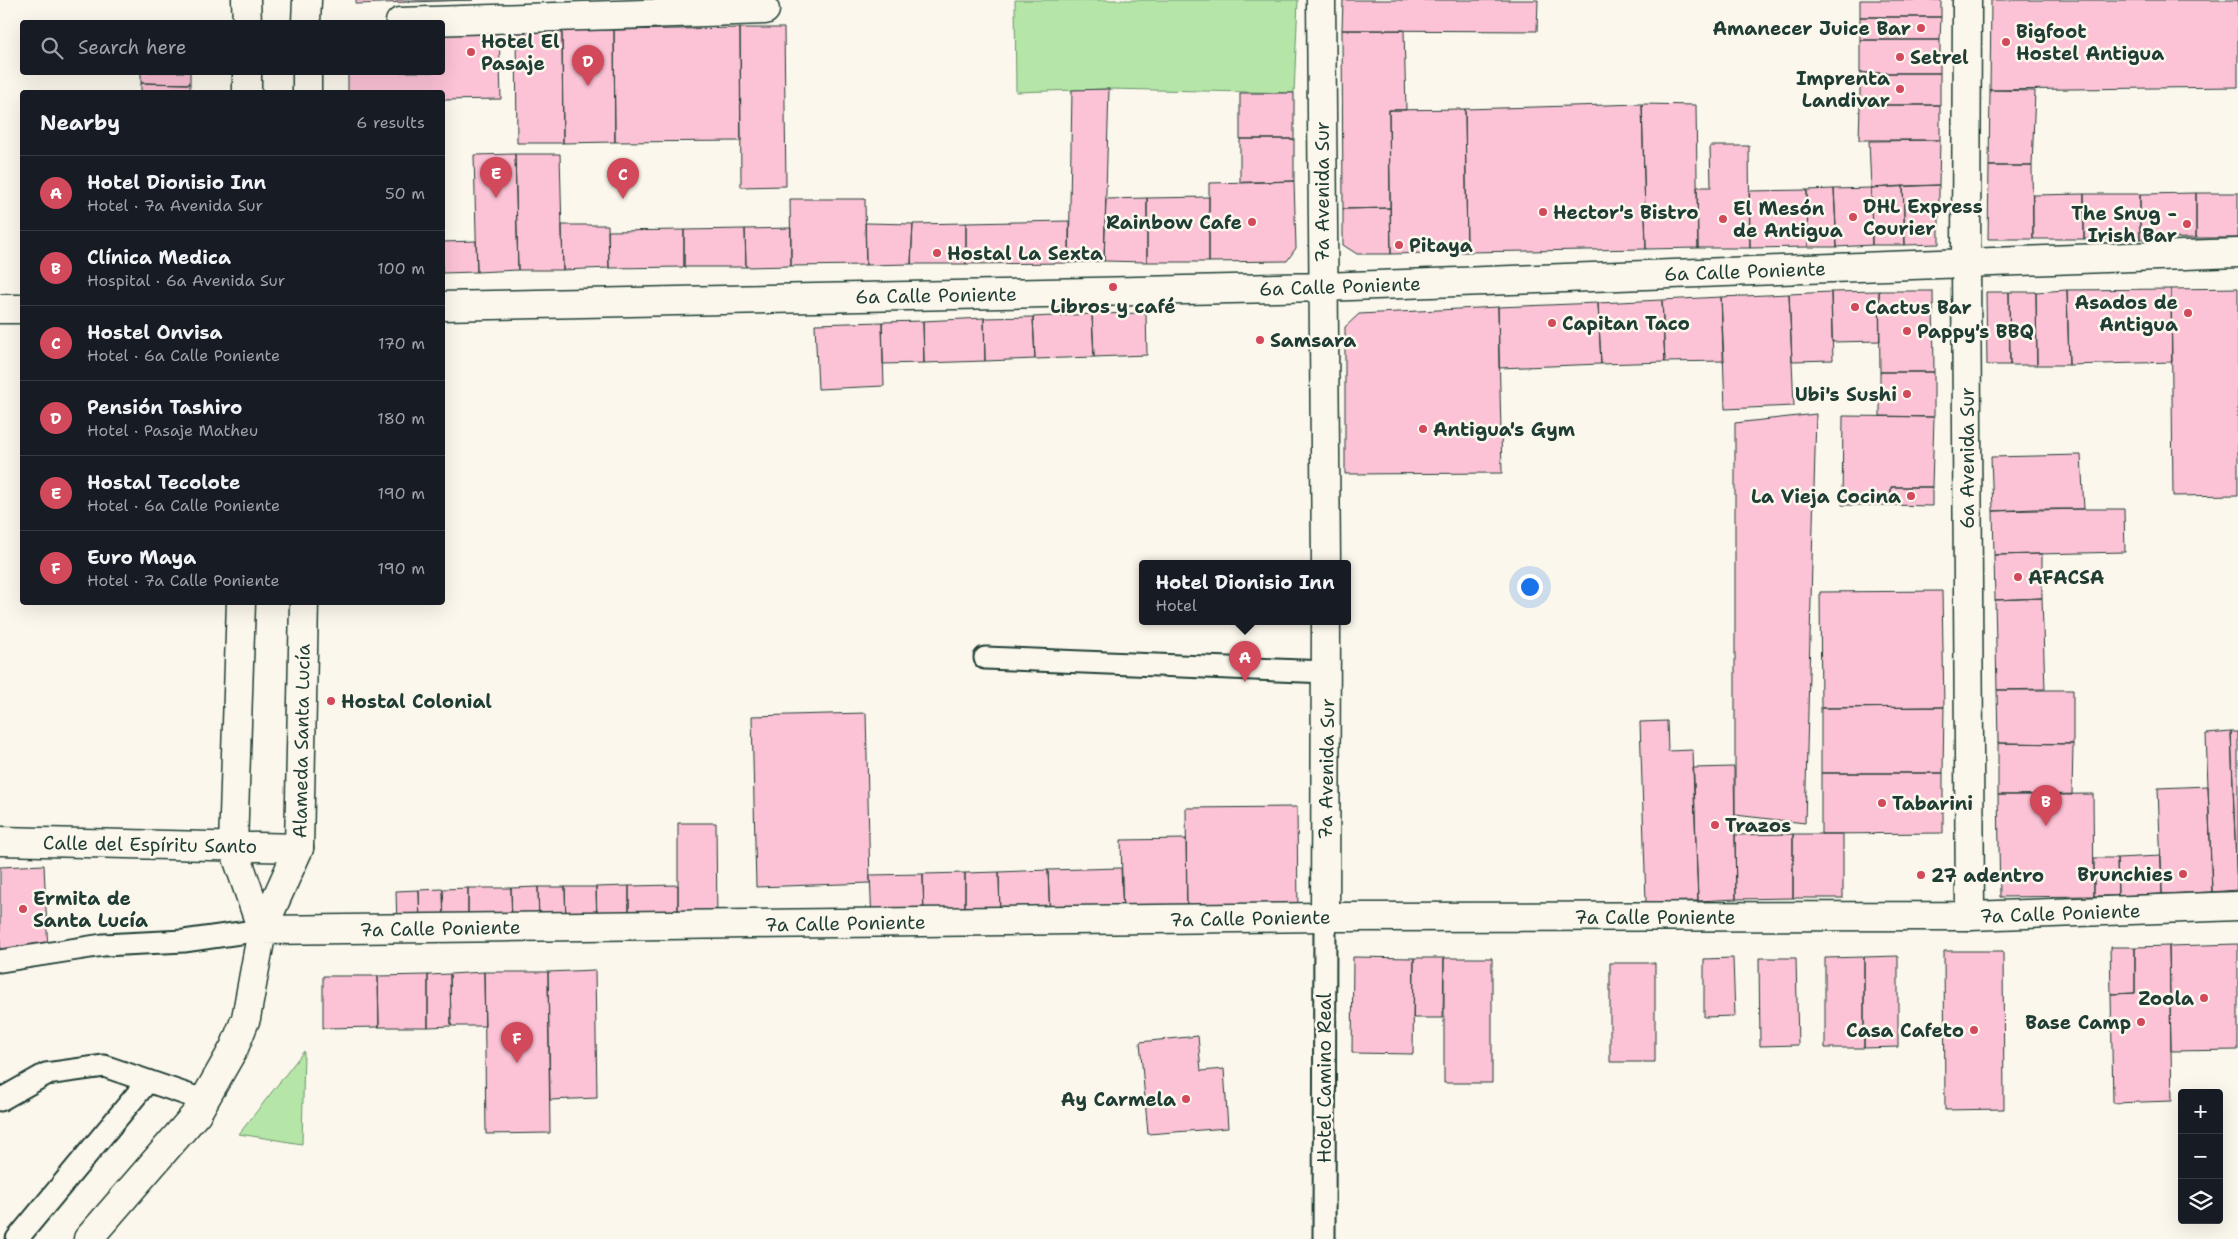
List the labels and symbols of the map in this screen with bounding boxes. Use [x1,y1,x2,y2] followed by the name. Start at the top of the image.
[1712,16,1911,41] place label: Amanecer Juice Bar
[2016,19,2164,66] place label: Bigfoot Hostel Antigua
[1915,22,1927,34] marker: Amanecer Juice Bar
[481,29,560,76] place label: Hotel El Pasaje
[2000,36,2012,48] marker: Bigfoot Hostel Antigua
[572,45,604,86] pin: D
[1910,45,1969,70] place label: Setrel
[465,46,477,58] marker: Hotel El Pasaje
[1894,51,1906,63] marker: Setrel
[1796,66,1890,113] place label: Imprenta Landivar
[1894,83,1906,95] marker: Imprenta Landivar
[1310,121,1335,263] street label: 7a Avenida Sur
[480,157,512,198] pin: E
[607,158,639,199] pin: C
[1863,194,1983,241] place label: DHL Express Courier
[1733,196,1843,243] place label: El Mesón de Antigua
[1553,200,1699,225] place label: Hector's Bistro
[2071,201,2177,248] place label: The Snug - Irish Bar
[1537,206,1549,218] marker: Hector's Bistro
[1106,210,1242,235] place label: Rainbow Cafe
[1847,211,1859,223] marker: DHL Express Courier
[1717,213,1729,225] marker: El Mesón de Antigua
[1246,216,1258,228] marker: Rainbow Cafe
[2181,218,2193,230] marker: The Snug - Irish Bar
[1409,233,1473,258] place label: Pitaya
[1393,239,1405,251] marker: Pitaya
[947,241,1103,266] place label: Hostal La Sexta
[931,247,943,259] marker: Hostal La Sexta
[1664,256,1826,287] street label: 6a Calle Poniente
[1259,271,1421,302] street label: 6a Calle Poniente
[1107,281,1119,293] marker: Libros y café
[855,282,1017,309] street label: 6a Calle Poniente
[2074,290,2178,337] place label: Asados de Antigua
[1050,294,1176,319] place label: Libros y café
[1865,295,1972,320] place label: Cactus Bar
[1849,301,1861,313] marker: Cactus Bar
[2182,307,2194,319] marker: Asados de Antigua
[1562,311,1690,336] place label: Capitan Taco
[1546,317,1558,329] marker: Capitan Taco
[1917,319,2034,344] place label: Pappy's BBQ
[1901,325,1913,337] marker: Pappy's BBQ
[1270,328,1356,353] place label: Samsara
[1254,334,1266,346] marker: Samsara
[1795,382,1897,407] place label: Ubi's Sushi
[1955,387,1980,529] street label: 6a Avenida Sur
[1901,388,1913,400] marker: Ubi's Sushi
[1433,417,1575,442] place label: Antigua's Gym
[1417,423,1429,435] marker: Antigua's Gym
[1751,484,1901,509] place label: La Vieja Cocina
[1905,490,1917,502] marker: La Vieja Cocina
[2028,565,2104,590] place label: AFACSA
[2012,571,2024,583] marker: AFACSA
[1517,574,1543,600] your location
[1229,641,1261,682] pin: A
[287,643,316,839] street label: Alameda Santa Lucía
[341,689,492,714] place label: Hostal Colonial
[325,695,337,707] marker: Hostal Colonial
[1313,698,1340,840] street label: 7a Avenida Sur
[2030,785,2062,826] pin: B
[1892,791,1973,816] place label: Tabarini
[1876,797,1888,809] marker: Tabarini
[1725,813,1791,838] place label: Trazos
[1709,819,1721,831] marker: Trazos
[43,830,257,859] street label: Calle del Espíritu Santo
[2077,862,2173,887] place label: Brunchies
[1931,863,2044,888] place label: 27 adentro
[2177,868,2189,880] marker: Brunchies
[1915,869,1927,881] marker: 27 adentro
[33,886,148,933] place label: Ermita de Santa Lucía
[1979,898,2141,929] street label: 7a Calle Poniente
[17,903,29,915] marker: Ermita de Santa Lucía
[1169,905,1331,932] street label: 7a Calle Poniente
[1574,905,1736,930] street label: 7a Calle Poniente
[764,910,926,937] street label: 7a Calle Poniente
[359,915,521,942] street label: 7a Calle Poniente
[2138,986,2194,1011] place label: Zoola
[2198,992,2210,1004] marker: Zoola
[1312,993,1337,1163] street label: Hotel Camino Real
[2025,1010,2131,1035] place label: Base Camp
[2135,1016,2147,1028] marker: Base Camp
[1846,1018,1964,1043] place label: Casa Cafeto
[501,1022,533,1063] pin: F
[1968,1024,1980,1036] marker: Casa Cafeto
[1061,1087,1176,1112] place label: Ay Carmela
[1180,1093,1192,1105] marker: Ay Carmela

